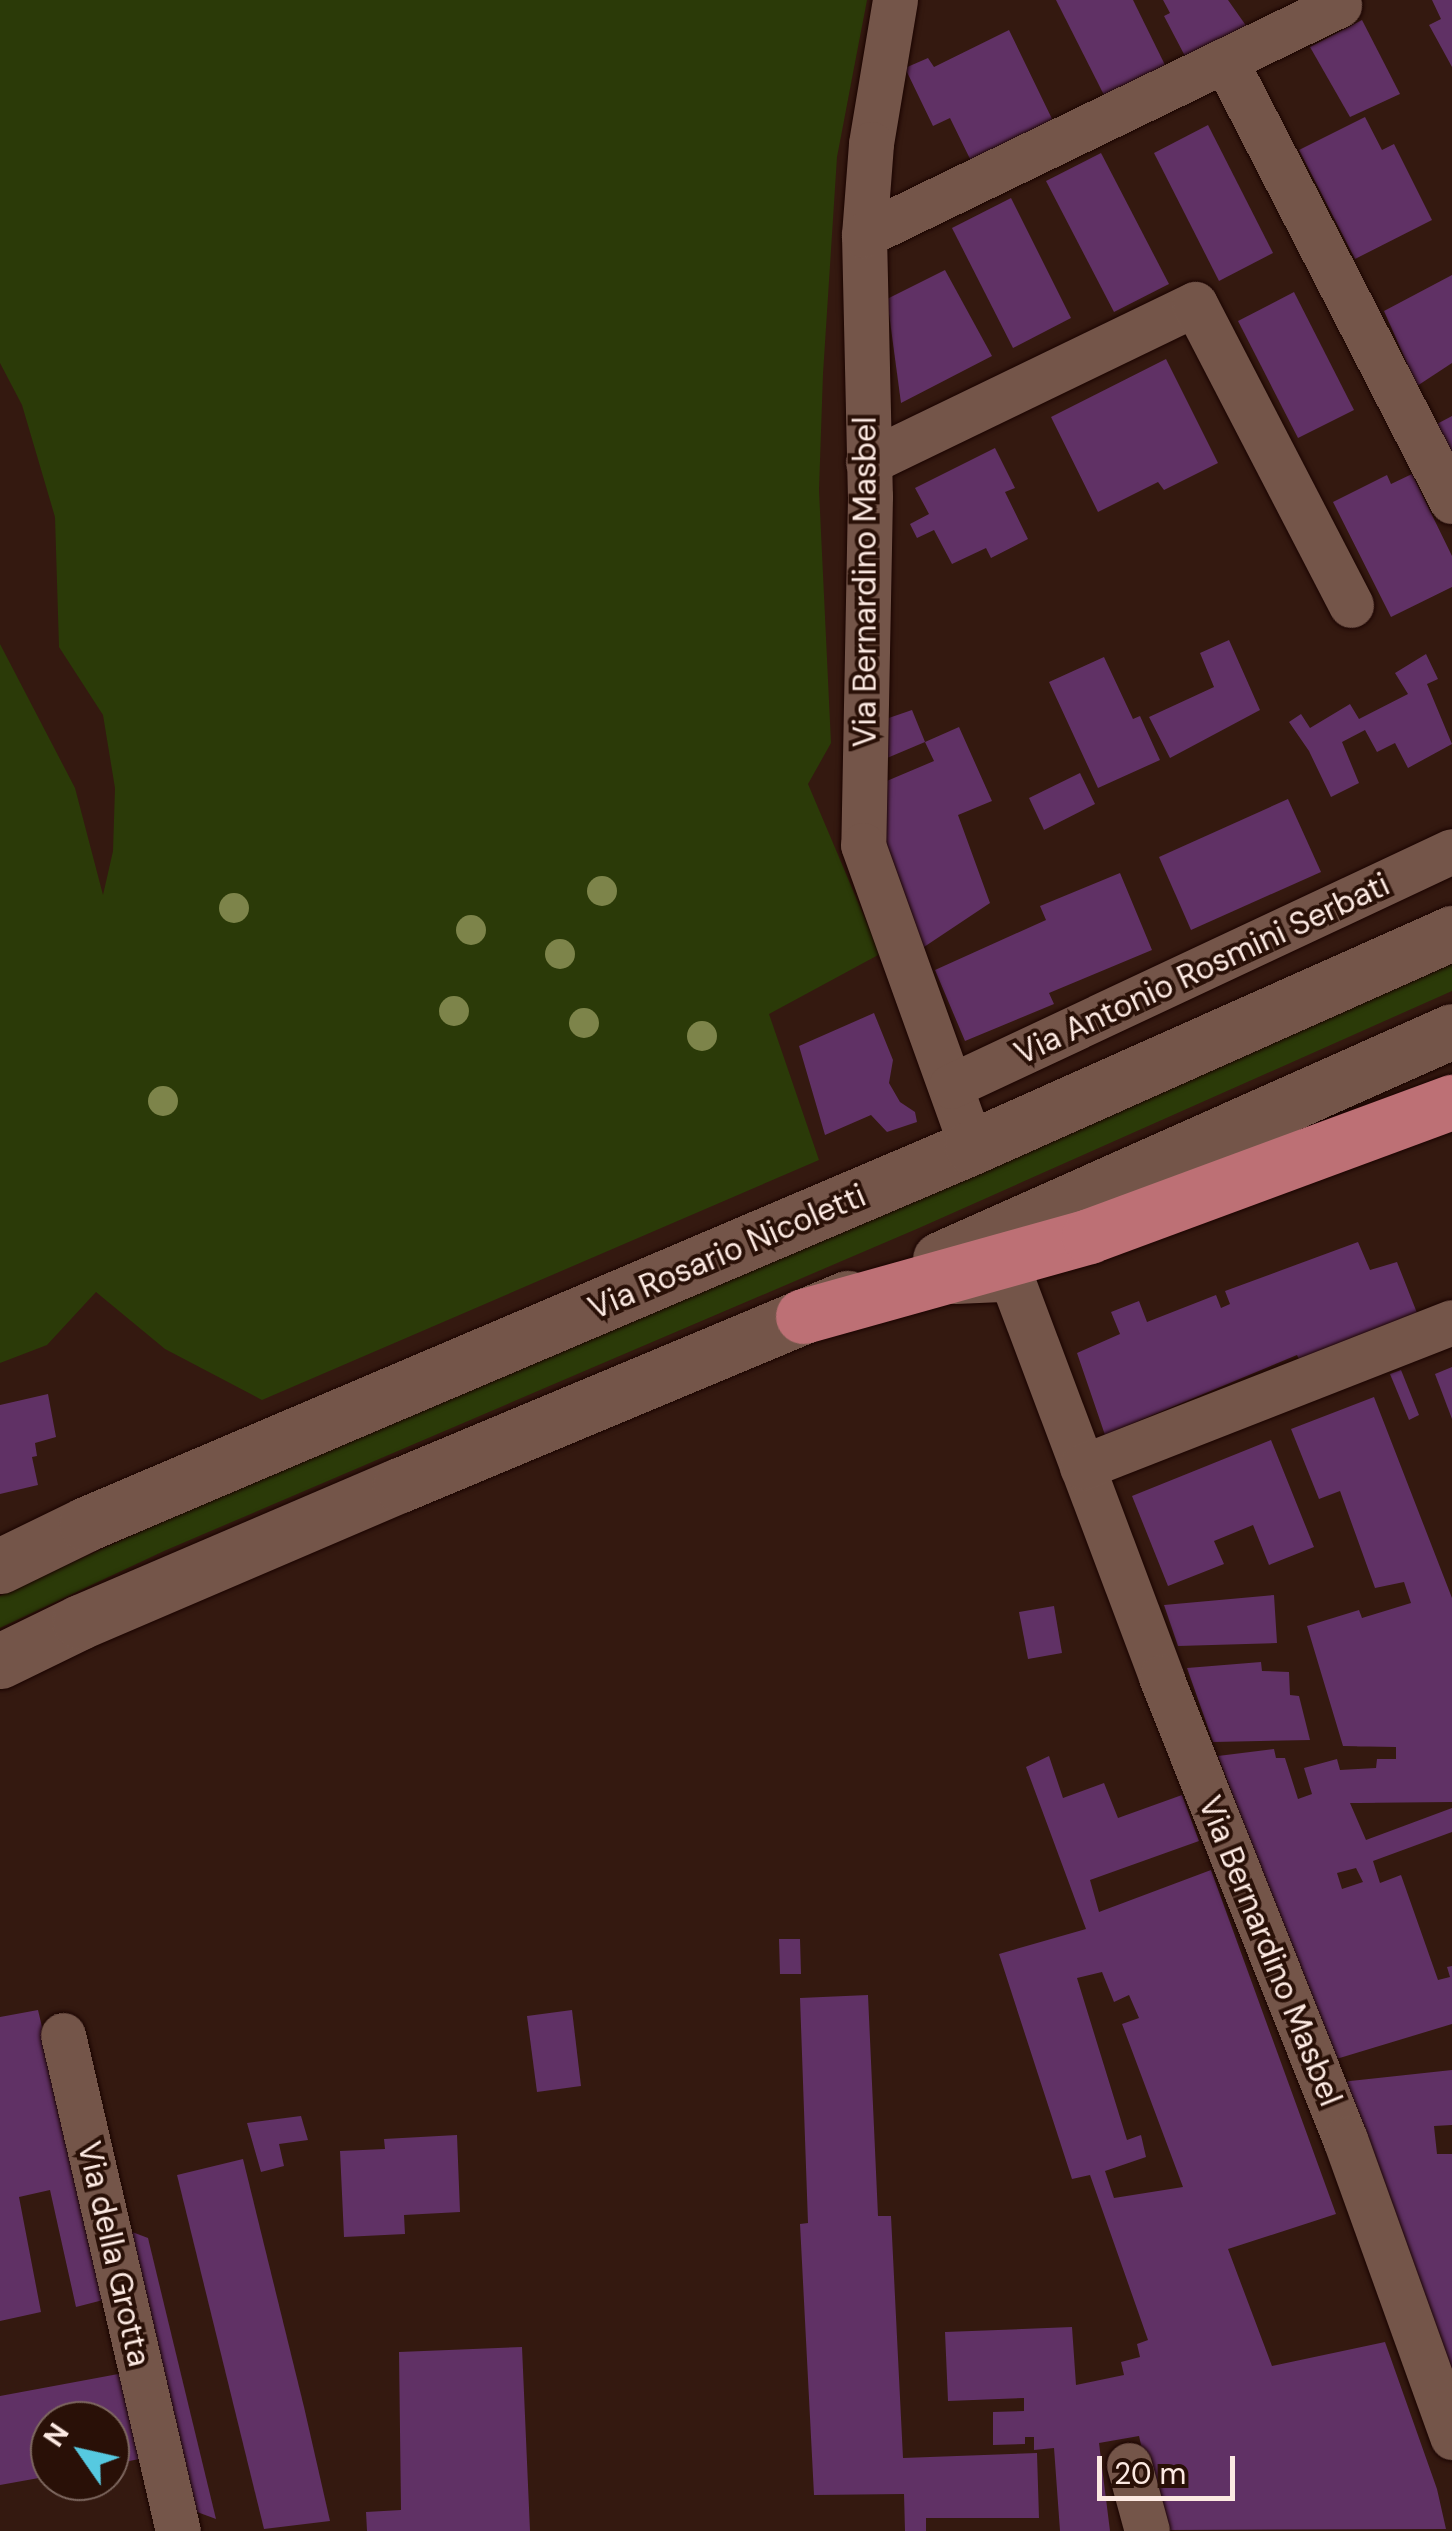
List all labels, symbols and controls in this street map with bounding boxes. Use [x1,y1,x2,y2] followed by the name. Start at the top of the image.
[846,417,884,747] street label: Via Bernardino Masbel
[1009,865,1395,1073] street label: Via Antonio Rosmini Serbati
[583,1176,871,1328] street label: Via Rosario Nicoletti
[1190,1791,1350,2111] street label: Via Bernardino Masbel
[69,2138,159,2370] street label: Via della Grotta
[30,2401,130,2501] north arrow
[35,2416,77,2454] text: N
[1102,2436,1240,2498] scale bar
[1114,2454,1186,2493] text: 20 m

